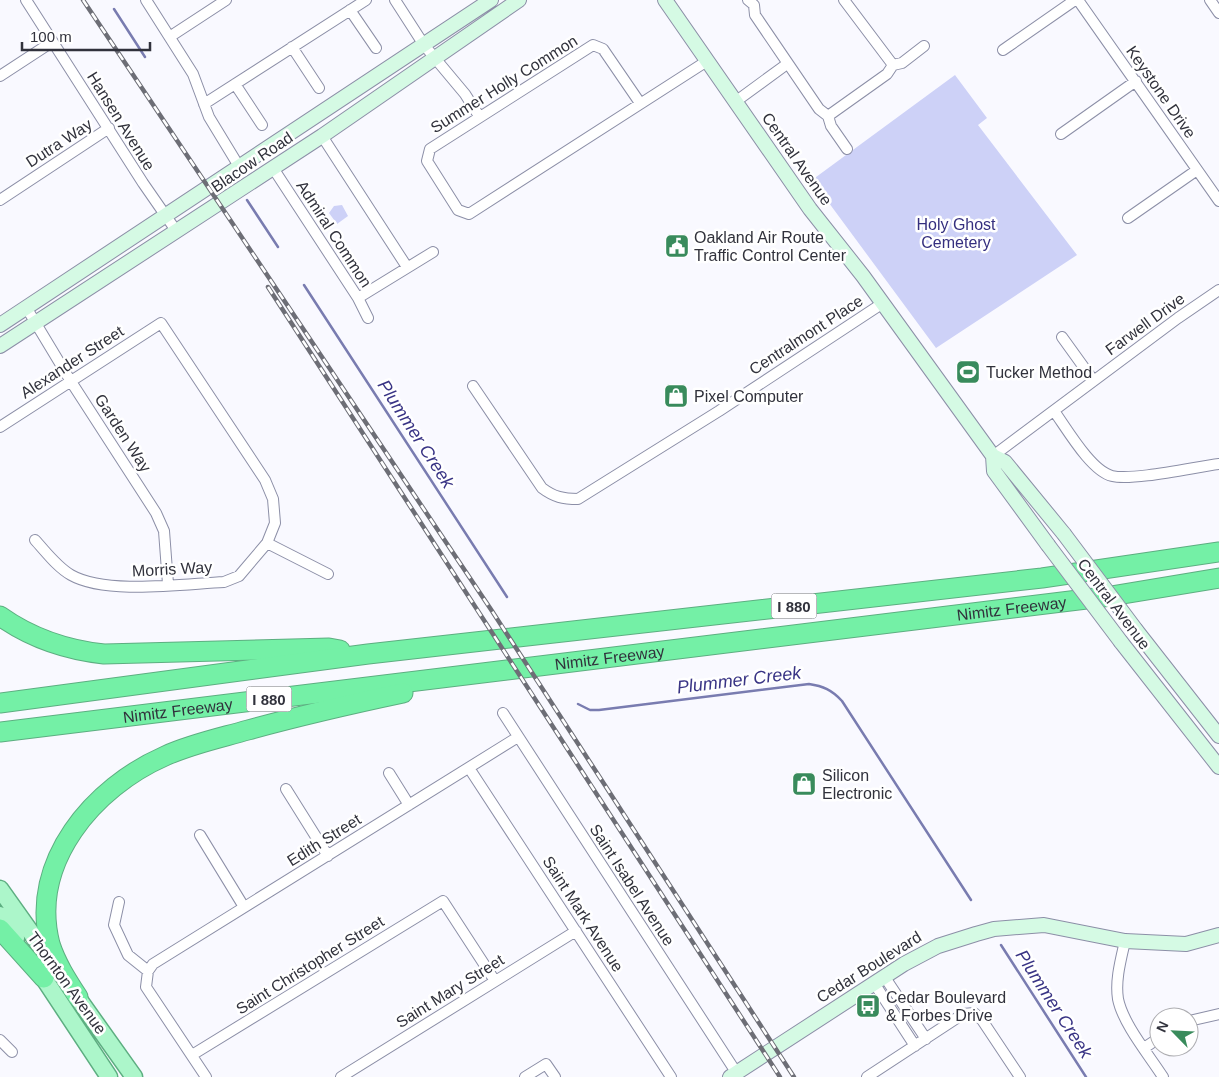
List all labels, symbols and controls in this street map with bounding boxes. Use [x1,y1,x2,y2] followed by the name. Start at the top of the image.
[22,20,150,52] scale bar
[30,28,72,45] text: 100 m
[427,32,581,136] street label: Summer Holly Common
[1123,43,1199,141] street label: Keystone Drive
[84,69,158,173] street label: Hansen Avenue
[759,109,835,209] street label: Central Avenue
[23,115,95,171] street label: Dutra Way
[208,129,296,195] street label: Blacow Road
[293,178,375,290] street label: Admiral Common
[916,216,996,251] park label: Holy Ghost Cemetery
[694,229,847,264] place label: Oakland Air Route Traffic Control Center
[664,233,690,259] public building icon: Oakland Air Route Traffic Control Center
[1102,290,1188,358] street label: Farwell Drive
[746,292,866,378] street label: Centralmont Place
[17,322,127,402] street label: Alexander Street
[955,359,981,385] sports icon: Tucker Method
[986,364,1092,381] place label: Tucker Method
[374,376,459,493] water label: Plummer Creek
[663,383,689,409] shop icon: Pixel Computer
[694,388,804,405] place label: Pixel Computer
[92,391,154,475] street label: Garden Way
[1074,555,1154,653] street label: Central Avenue
[131,558,213,580] street label: Morris Way
[956,593,1067,623] street label: Nimitz Freeway
[772,594,816,618] road number: I 880
[554,642,665,673] street label: Nimitz Freeway
[676,662,803,698] water label: Plummer Creek
[246,686,292,712] road number: I 880
[122,695,233,725] street label: Nimitz Freeway
[822,767,892,802] place label: Silicon Electronic
[791,771,817,797] shop icon: Silicon Electronic
[284,810,364,869] street label: Edith Street
[586,821,678,949] street label: Saint Isabel Avenue
[539,853,627,975] street label: Saint Mark Avenue
[233,912,387,1017] street label: Saint Christopher Street
[814,928,924,1006] street label: Cedar Boulevard
[24,929,110,1037] street label: Thornton Avenue
[1012,946,1097,1063] water label: Plummer Creek
[393,951,507,1031] street label: Saint Mary Street
[886,989,1006,1024] place label: Cedar Boulevard & Forbes Drive
[855,993,881,1019] bus stop icon: Cedar Boulevard & Forbes Drive
[1149,1007,1199,1057] north arrow
[1153,1019,1171,1035] text: N

